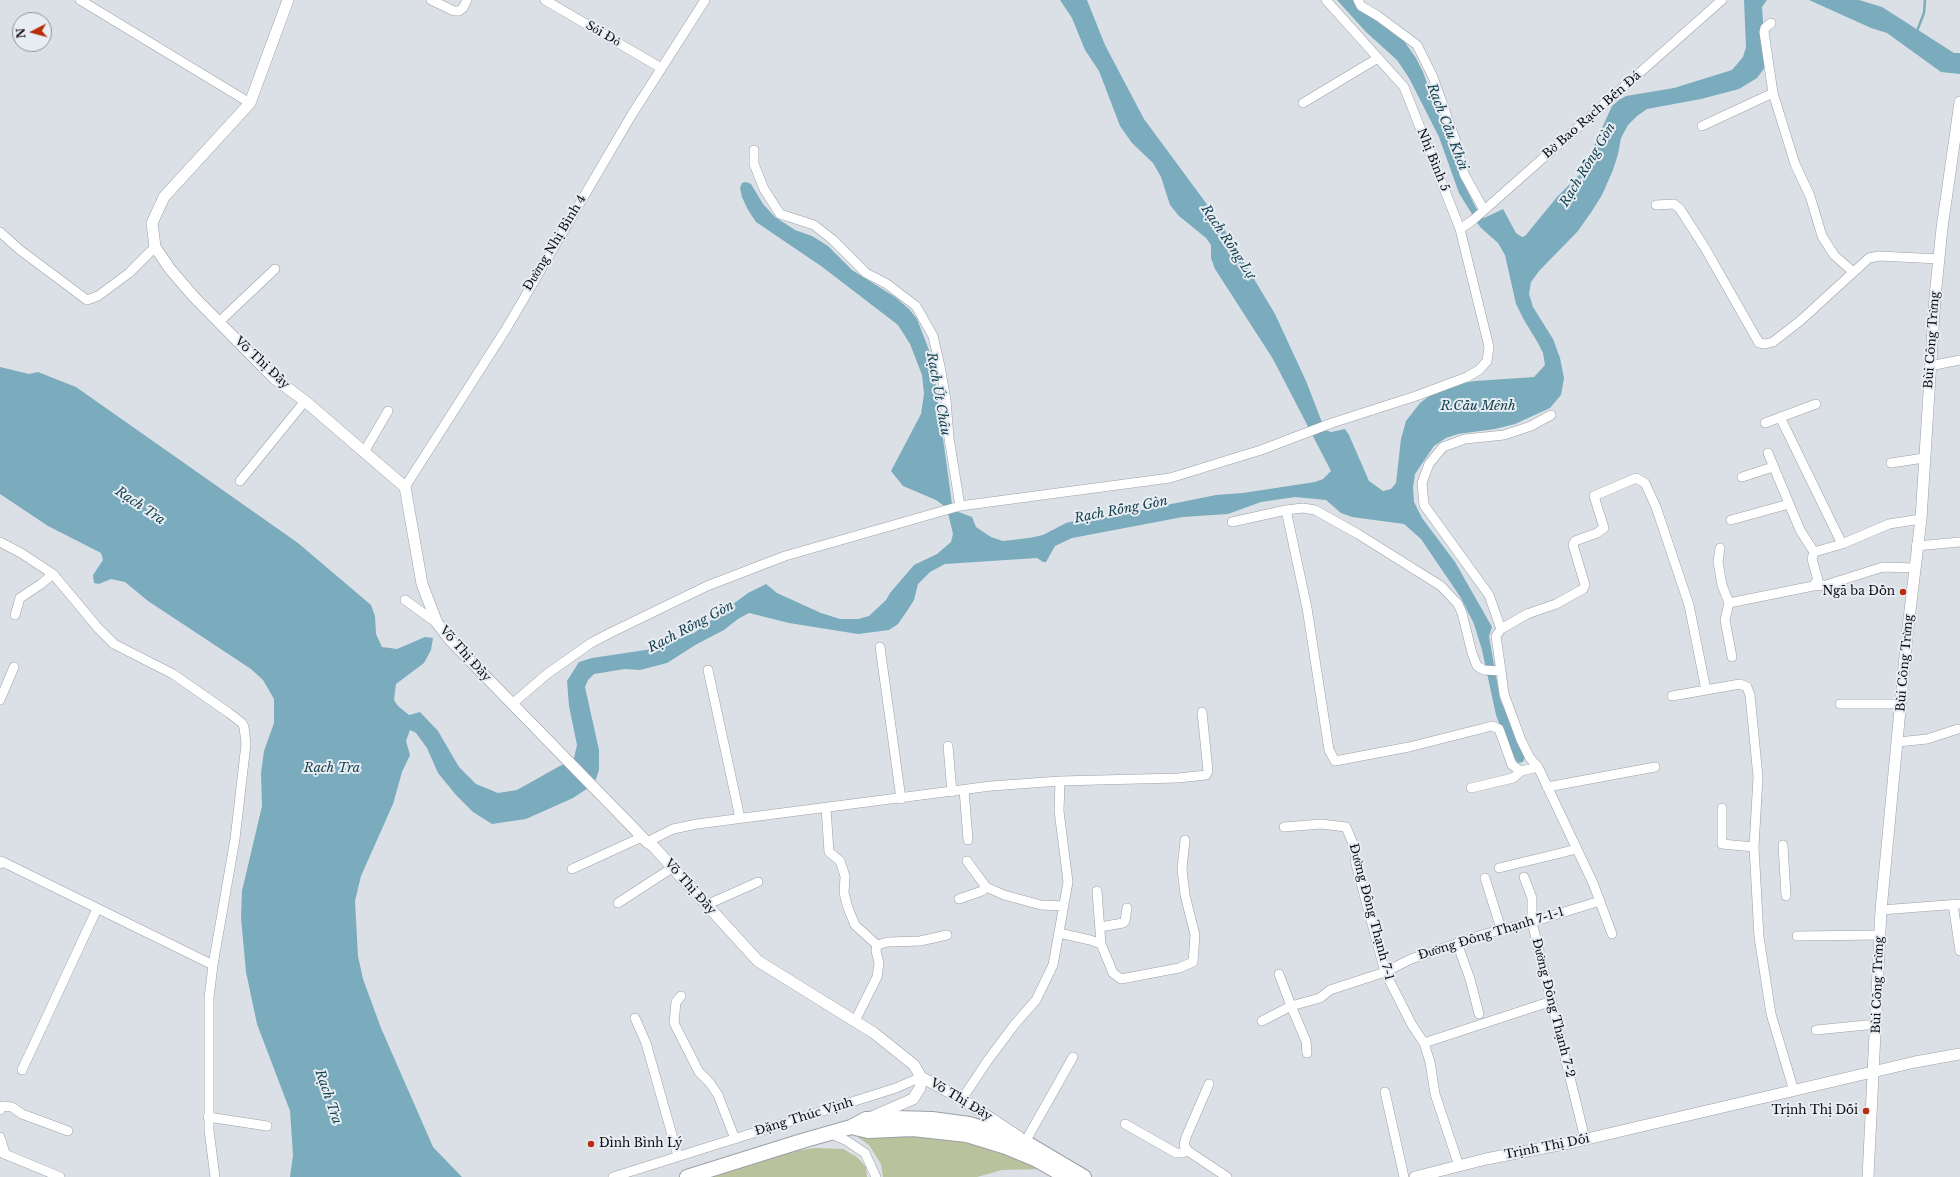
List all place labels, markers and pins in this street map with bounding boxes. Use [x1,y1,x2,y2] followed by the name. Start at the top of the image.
[1823,585,1895,599] place label: Ngã ba Đồn
[1898,587,1908,597] marker: Ngã ba Đồn
[1771,1104,1858,1118] place label: Trịnh Thị Dối
[1861,1106,1871,1116] marker: Trịnh Thị Dối
[599,1137,682,1151] place label: Đình Bình Lý
[586,1139,596,1149] marker: Đình Bình Lý

